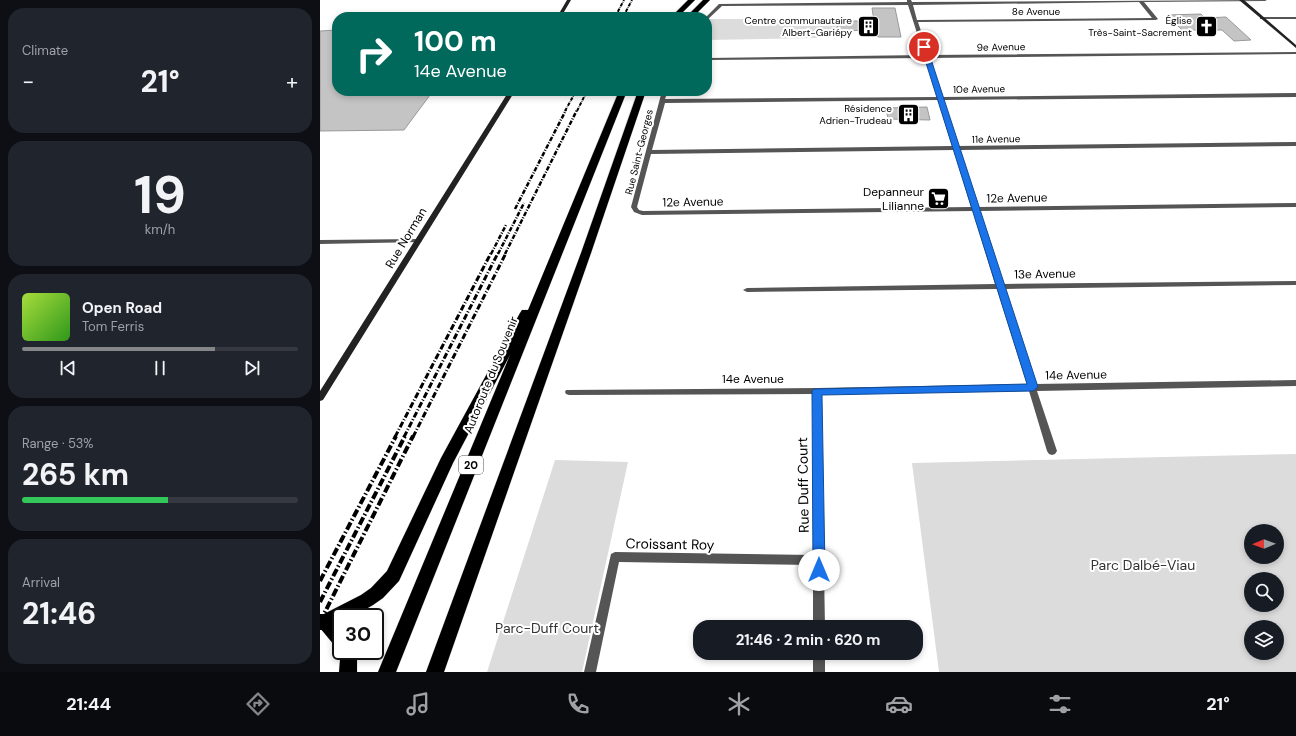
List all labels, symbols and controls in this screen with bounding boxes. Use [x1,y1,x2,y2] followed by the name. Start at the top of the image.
[1012,5,1061,18] street label: 8e Avenue
[855,13,881,39] building icon: Centre communautaire Albert-Gariépy
[1194,13,1220,39] church icon: Église Très-Saint-Sacrement
[745,14,852,39] place label: Centre communautaire Albert-Gariépy
[1088,14,1192,39] place label: Église Très-Saint-Sacrement
[414,23,497,60] text: 100 m
[348,28,400,80] icon: right
[907,30,941,64] pin
[913,36,935,58] icon: arrive
[977,40,1026,54] street label: 9e Avenue
[22,42,68,59] text: Climate
[414,59,507,83] text: 14e Avenue
[140,62,180,101] text: 21°
[22,67,34,96] text: −
[286,67,298,96] text: +
[953,82,1006,96] street label: 10e Avenue
[895,101,921,127] building icon: Résidence Adrien-Trudeau
[819,102,892,127] place label: Résidence Adrien-Trudeau
[622,108,656,196] street label: Rue Saint-Georges
[972,132,1021,146] street label: 11e Avenue
[134,161,186,229] text: 19
[863,184,925,214] place label: Depanneur Lilianne
[926,186,952,212] supermarket icon: Depanneur Lilianne
[986,189,1048,207] street label: 12e Avenue
[662,193,724,211] street label: 12e Avenue
[382,205,430,271] street label: Rue Norman
[145,221,175,238] text: km/h
[1014,265,1076,283] street label: 13e Avenue
[82,298,162,318] text: Open Road
[460,314,522,436] street label: Autoroute du Souvenir
[82,318,144,335] text: Tom Ferris
[57,357,79,379] icon: previous
[149,357,171,379] icon: pause
[241,357,263,379] icon: next
[1045,366,1107,384] street label: 14e Avenue
[722,371,784,387] street label: 14e Avenue
[22,435,94,452] text: Range · 53%
[793,437,813,533] street label: Rue Duff Court
[22,455,129,494] text: 265 km
[459,456,483,474] road number: 20
[1244,524,1284,564] north arrow
[1244,524,1284,660] map controls
[625,534,715,554] street label: Croissant Roy
[798,549,840,591] position arrow
[1091,556,1195,574] park label: Parc Dalbé-Viau
[1244,572,1284,612] button: search
[22,574,60,591] text: Arrival
[22,594,96,633] text: 21:46
[332,608,384,660] speed limit sign: 30
[495,619,599,637] park label: Parc-Duff Court
[1244,620,1284,660] button: layers
[736,630,880,650] text: 21:46 · 2 min · 620 m
[244,690,272,718] icon: directions
[404,690,432,718] icon: music
[564,690,592,718] icon: phone
[725,690,753,718] icon: climate
[885,690,913,718] icon: car
[1046,690,1074,718] icon: filters
[66,692,111,716] text: 21:44
[1206,692,1230,716] text: 21°

